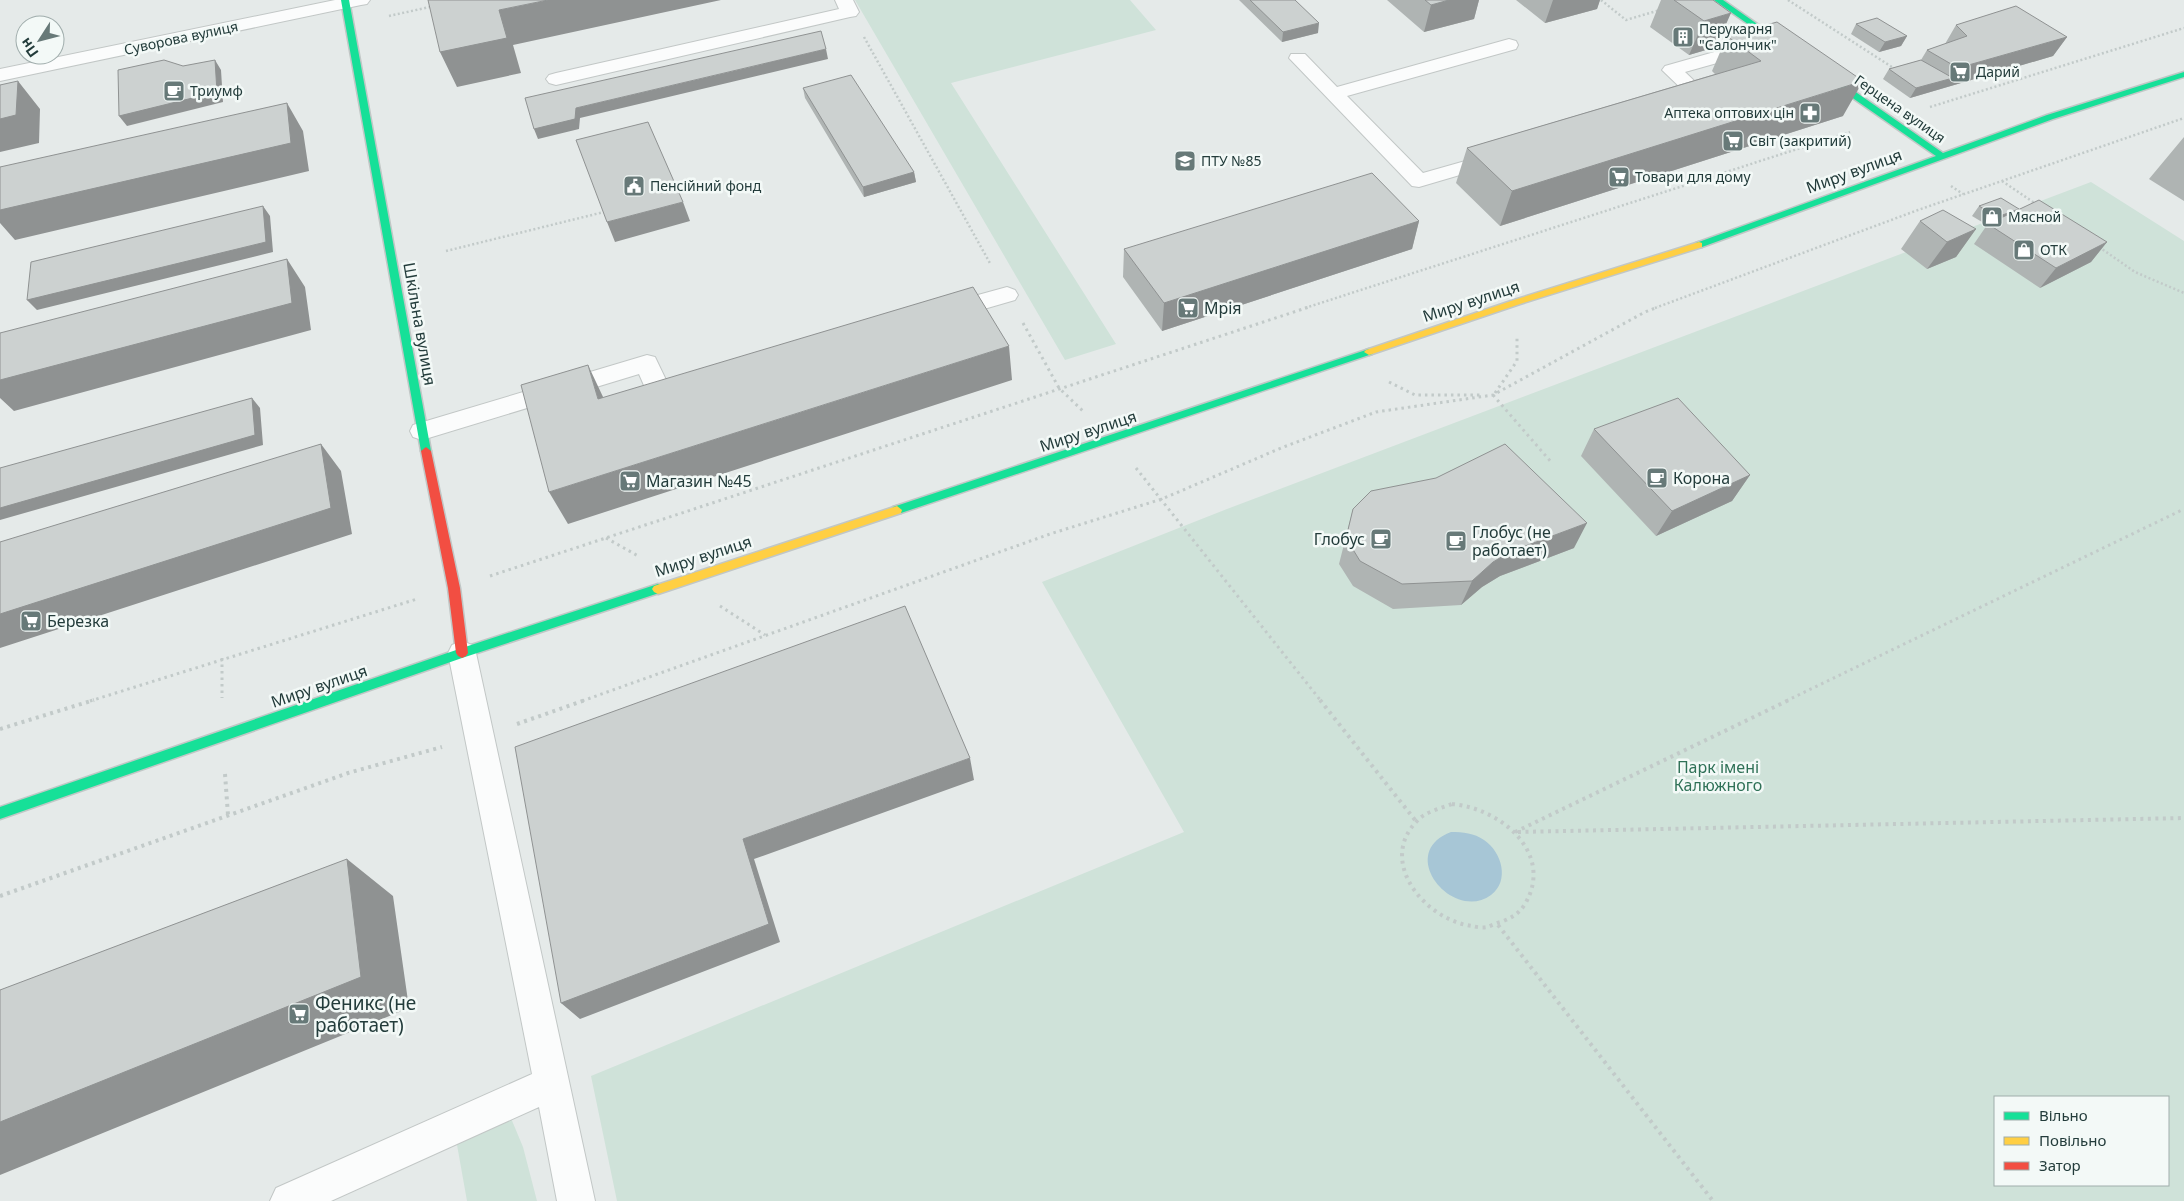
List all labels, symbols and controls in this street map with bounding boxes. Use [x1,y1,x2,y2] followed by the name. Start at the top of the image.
[15,15,65,65] north arrow
[122,16,240,59] street label: Суворова вулиця
[1699,19,1777,54] place label: Перукарня "Салончик"
[1671,25,1695,49] building icon: Перукарня "Салончик"
[16,34,43,62] text: Пн
[1948,60,1972,84] supermarket icon: Дарий
[1976,62,2020,81] place label: Дарий
[1851,70,1949,147] street label: Герцена вулиця
[162,79,186,103] cafe icon: Триумф
[190,81,243,100] place label: Триумф
[1798,101,1822,125] pharmacy icon: Аптека оптових цін
[1664,103,1794,122] place label: Аптека оптових цін
[1721,129,1745,153] supermarket icon: Світ (закритий)
[1749,131,1851,150] place label: Світ (закритий)
[1803,143,1905,199] street label: Миру вулиця
[1173,149,1197,173] school or university icon: ПТУ №85
[1201,151,1262,170] place label: ПТУ №85
[1607,165,1631,189] supermarket icon: Товари для дому
[1635,167,1751,186] place label: Товари для дому
[622,174,646,198] public building icon: Пенсійний фонд
[650,176,762,195] place label: Пенсійний фонд
[1980,205,2004,229] shop icon: Мясной
[2008,207,2061,226] place label: Мясной
[2012,238,2036,262] shop icon: ОТК
[2040,240,2067,259] place label: ОТК
[398,261,442,387] street label: Шкільна вулиця
[1420,275,1522,327] street label: Миру вулиця
[1176,296,1200,320] supermarket icon: Мрія
[1204,297,1242,319] place label: Мрія
[1037,405,1139,457] street label: Миру вулиця
[1645,466,1669,490] cafe icon: Корона
[1673,467,1730,489] place label: Корона
[618,469,642,493] supermarket icon: Магазин №45
[646,470,752,492] place label: Магазин №45
[1472,521,1551,561] place label: Глобус (не работает)
[1369,527,1393,551] cafe icon: Глобус
[1314,528,1365,550] place label: Глобус
[1444,529,1468,553] cafe icon: Глобус (не работает)
[652,530,754,582] street label: Миру вулиця
[19,609,43,633] supermarket icon: Березка
[47,610,109,632] place label: Березка
[268,659,370,713] street label: Миру вулиця
[1674,756,1762,796] park label: Парк імені Калюжного
[315,990,416,1038] place label: Феникс (не работает)
[287,1002,311,1026] supermarket icon: Феникс (не работает)
[1994,1096,2169,1186] legend
[2039,1105,2088,1125] text: Вільно
[2039,1130,2106,1150] text: Повільно
[2039,1155,2081,1175] text: Затор

